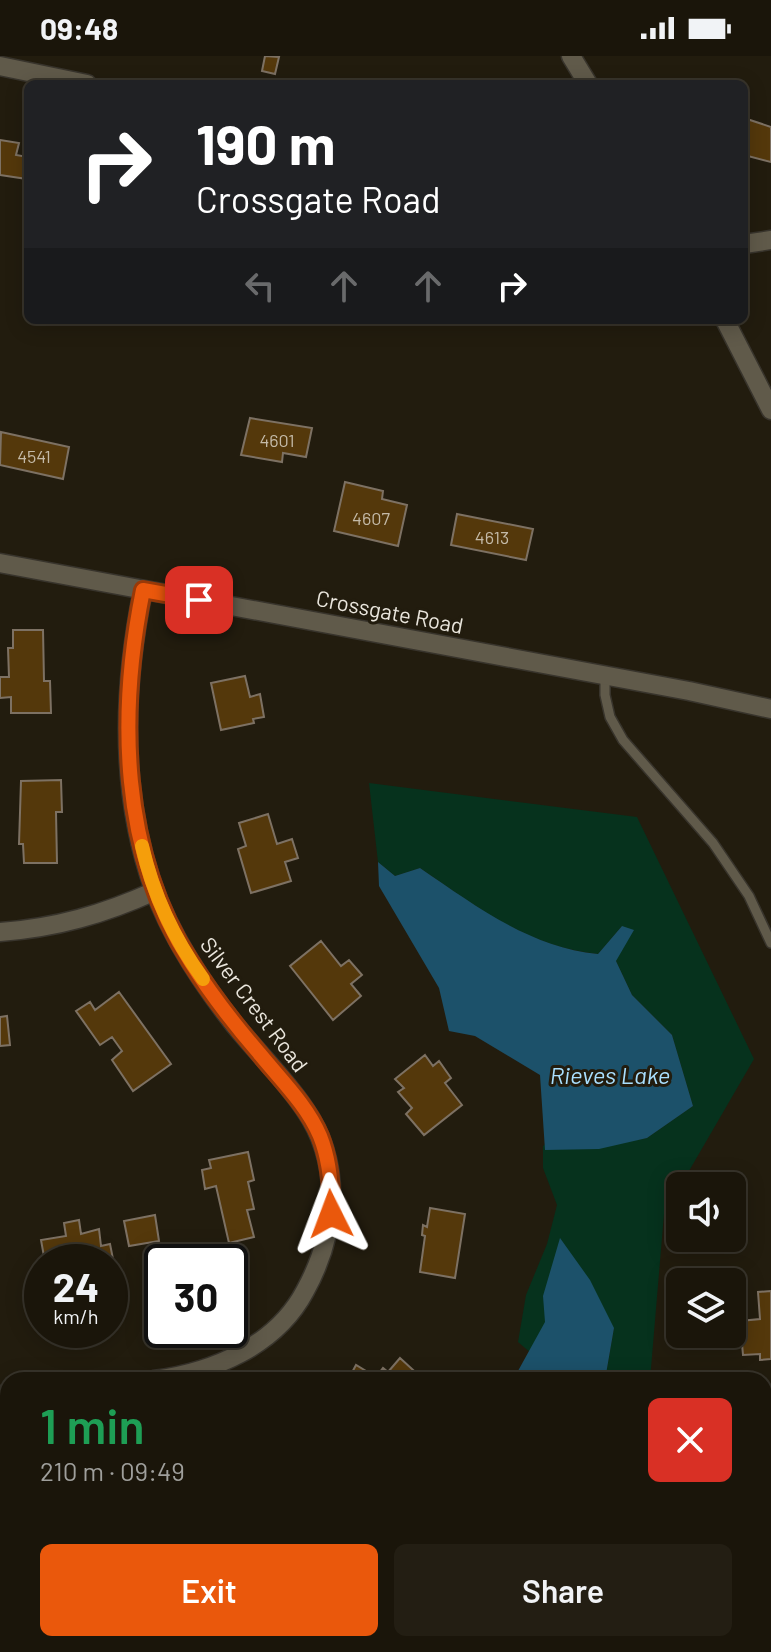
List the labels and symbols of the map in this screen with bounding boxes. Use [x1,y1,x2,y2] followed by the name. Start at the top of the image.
[259,429,295,451] house number: 4601
[17,445,51,467] house number: 4541
[352,507,390,529] house number: 4607
[475,526,509,548] house number: 4613
[165,566,233,634] pin
[314,584,466,638] street label: Crossgate Road
[196,931,314,1077] street label: Silver Crest Road
[550,1060,670,1089] water label: Rieves Lake
[289,1172,373,1256] position arrow
[144,1244,248,1348] speed limit sign: 30

